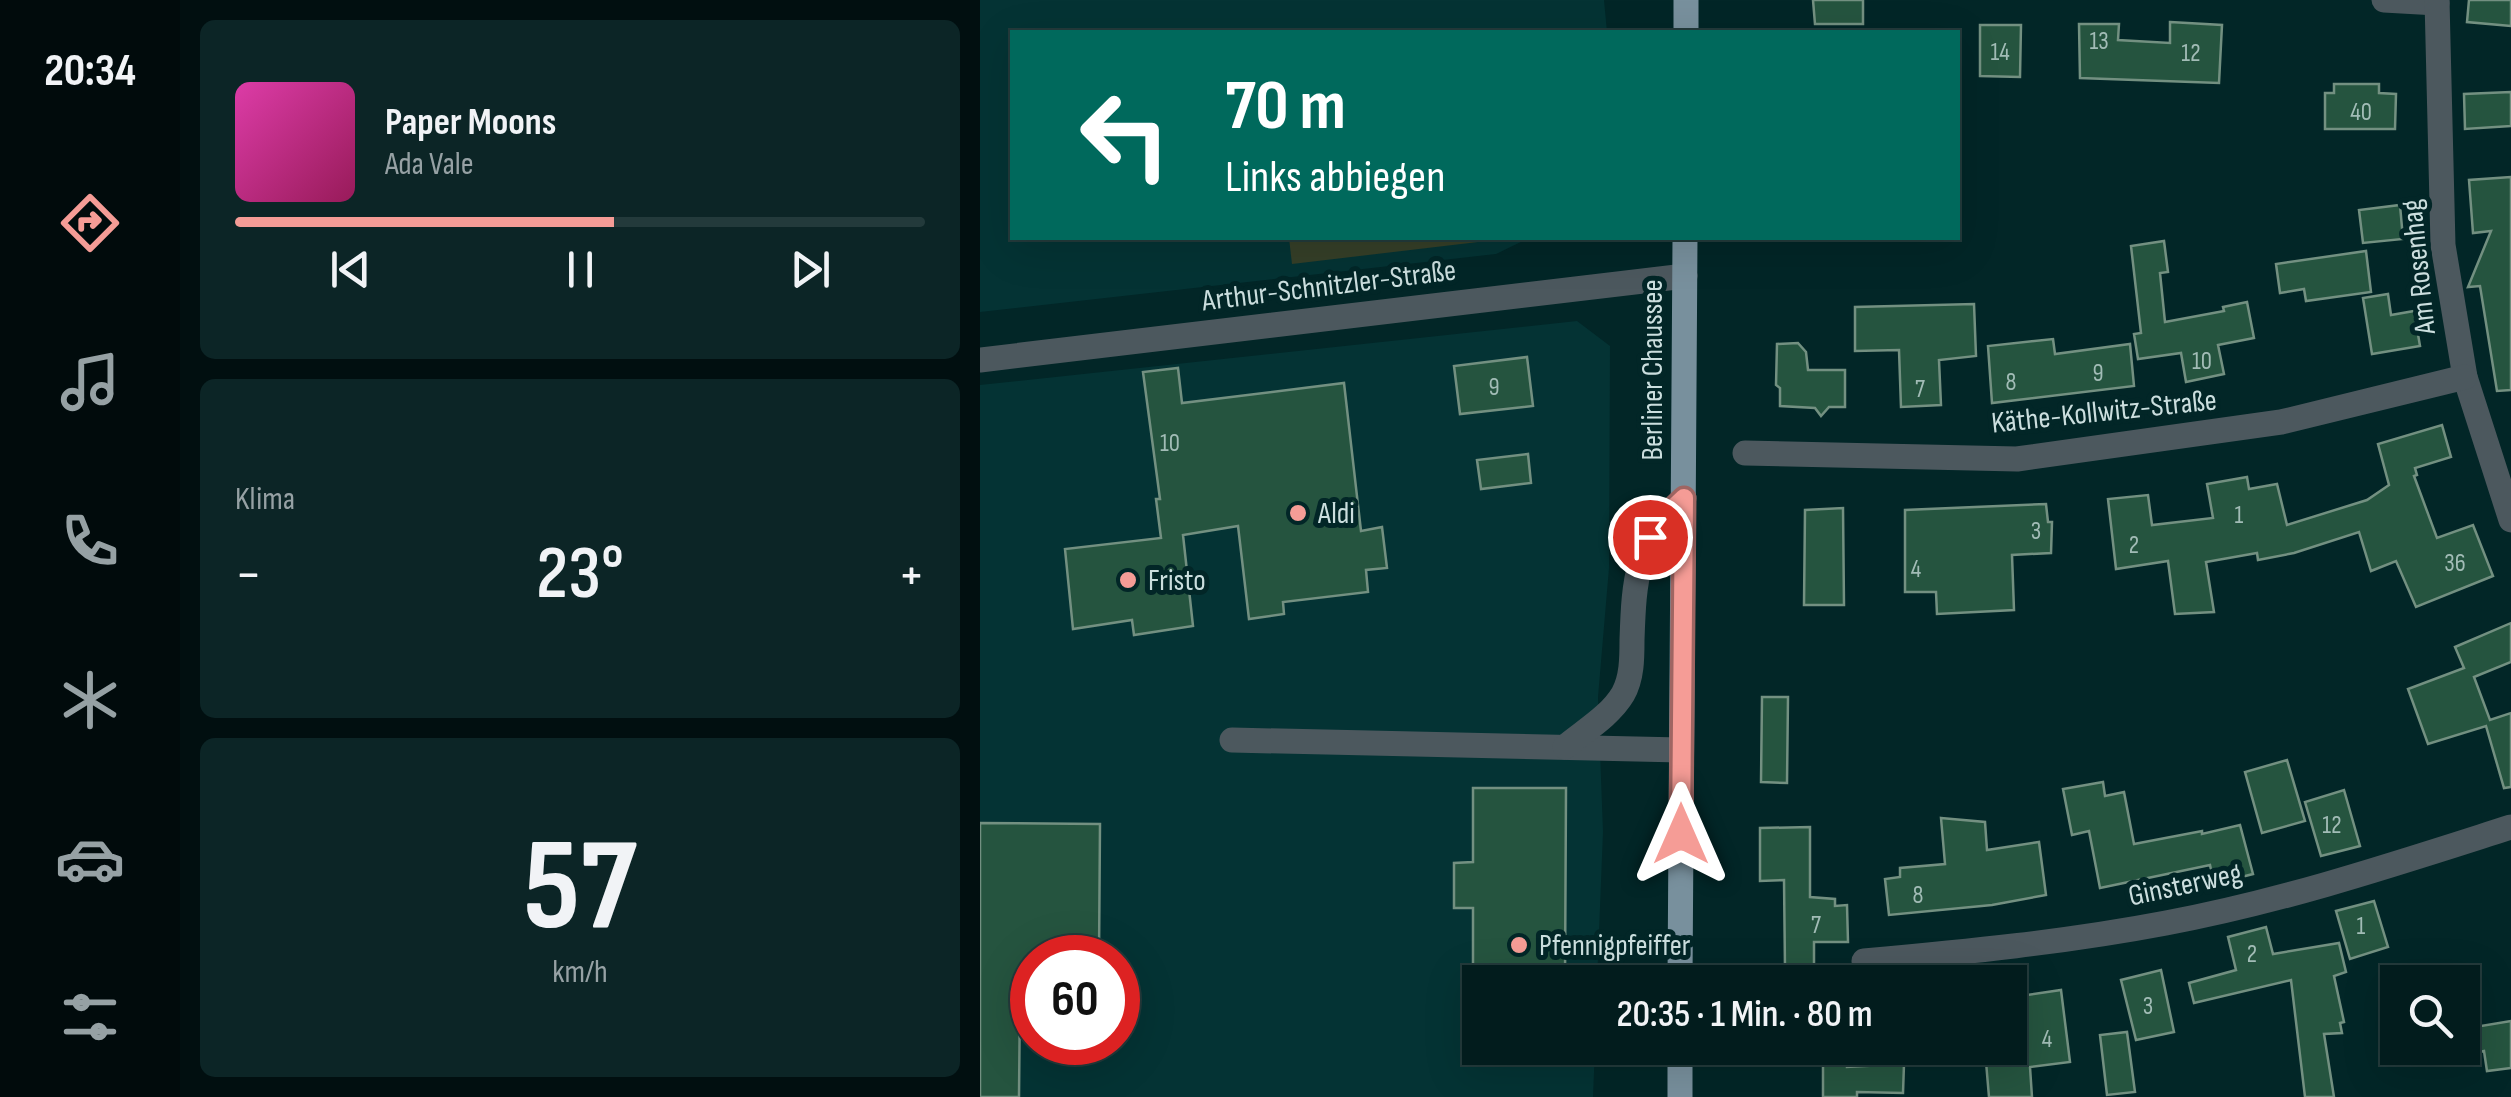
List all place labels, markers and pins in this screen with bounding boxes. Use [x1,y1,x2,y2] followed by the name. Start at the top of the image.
[1608,495,1693,580] pin
[1317,496,1355,532] place label: Aldi
[1287,502,1309,524] marker: Aldi
[1148,563,1206,599] place label: Fristo
[1117,569,1139,591] marker: Fristo
[1539,928,1691,964] place label: Pfennigpfeiffer
[1508,934,1530,956] marker: Pfennigpfeiffer

